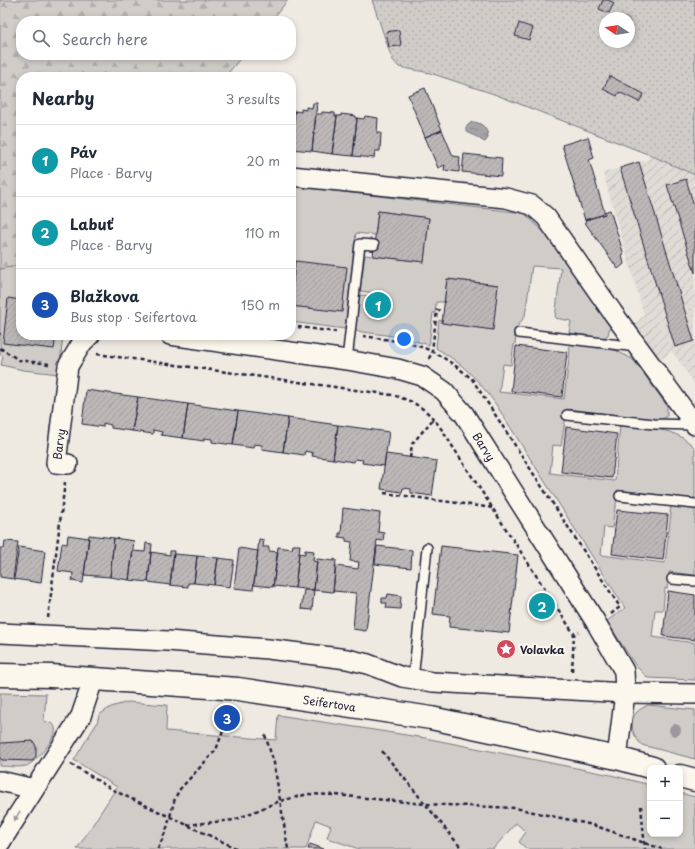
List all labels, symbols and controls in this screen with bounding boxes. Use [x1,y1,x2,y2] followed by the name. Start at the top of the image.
[599,12,635,48] north arrow
[16,16,296,60] search box
[30,27,52,49] icon: search
[62,27,148,50] text: Search here
[32,85,94,111] text: Nearby
[226,89,280,108] text: 3 results
[70,140,97,163] text: Páv
[42,151,48,170] text: 1
[246,151,280,170] text: 20 m
[70,163,153,182] text: Place · Barvy
[70,212,114,235] text: Labuť
[40,223,50,242] text: 2
[245,223,280,242] text: 110 m
[70,235,153,254] text: Place · Barvy
[70,284,140,307] text: Blažkova
[365,290,391,320] pin: 1
[41,295,49,314] text: 3
[241,295,280,314] text: 150 m
[70,307,197,326] text: Bus stop · Seifertova
[394,329,414,349] your location
[48,428,69,461] street label: Barvy
[469,429,500,464] street label: Barvy
[529,591,555,621] pin: 2
[495,638,517,660] place icon: Volavka
[520,641,565,658] place label: Volavka
[302,690,357,715] street label: Seifertova
[214,703,240,733] pin: 3
[647,765,683,837] map controls
[647,765,683,801] button: +
[647,801,683,837] button: −
[13,811,21,821] one-way arrow

